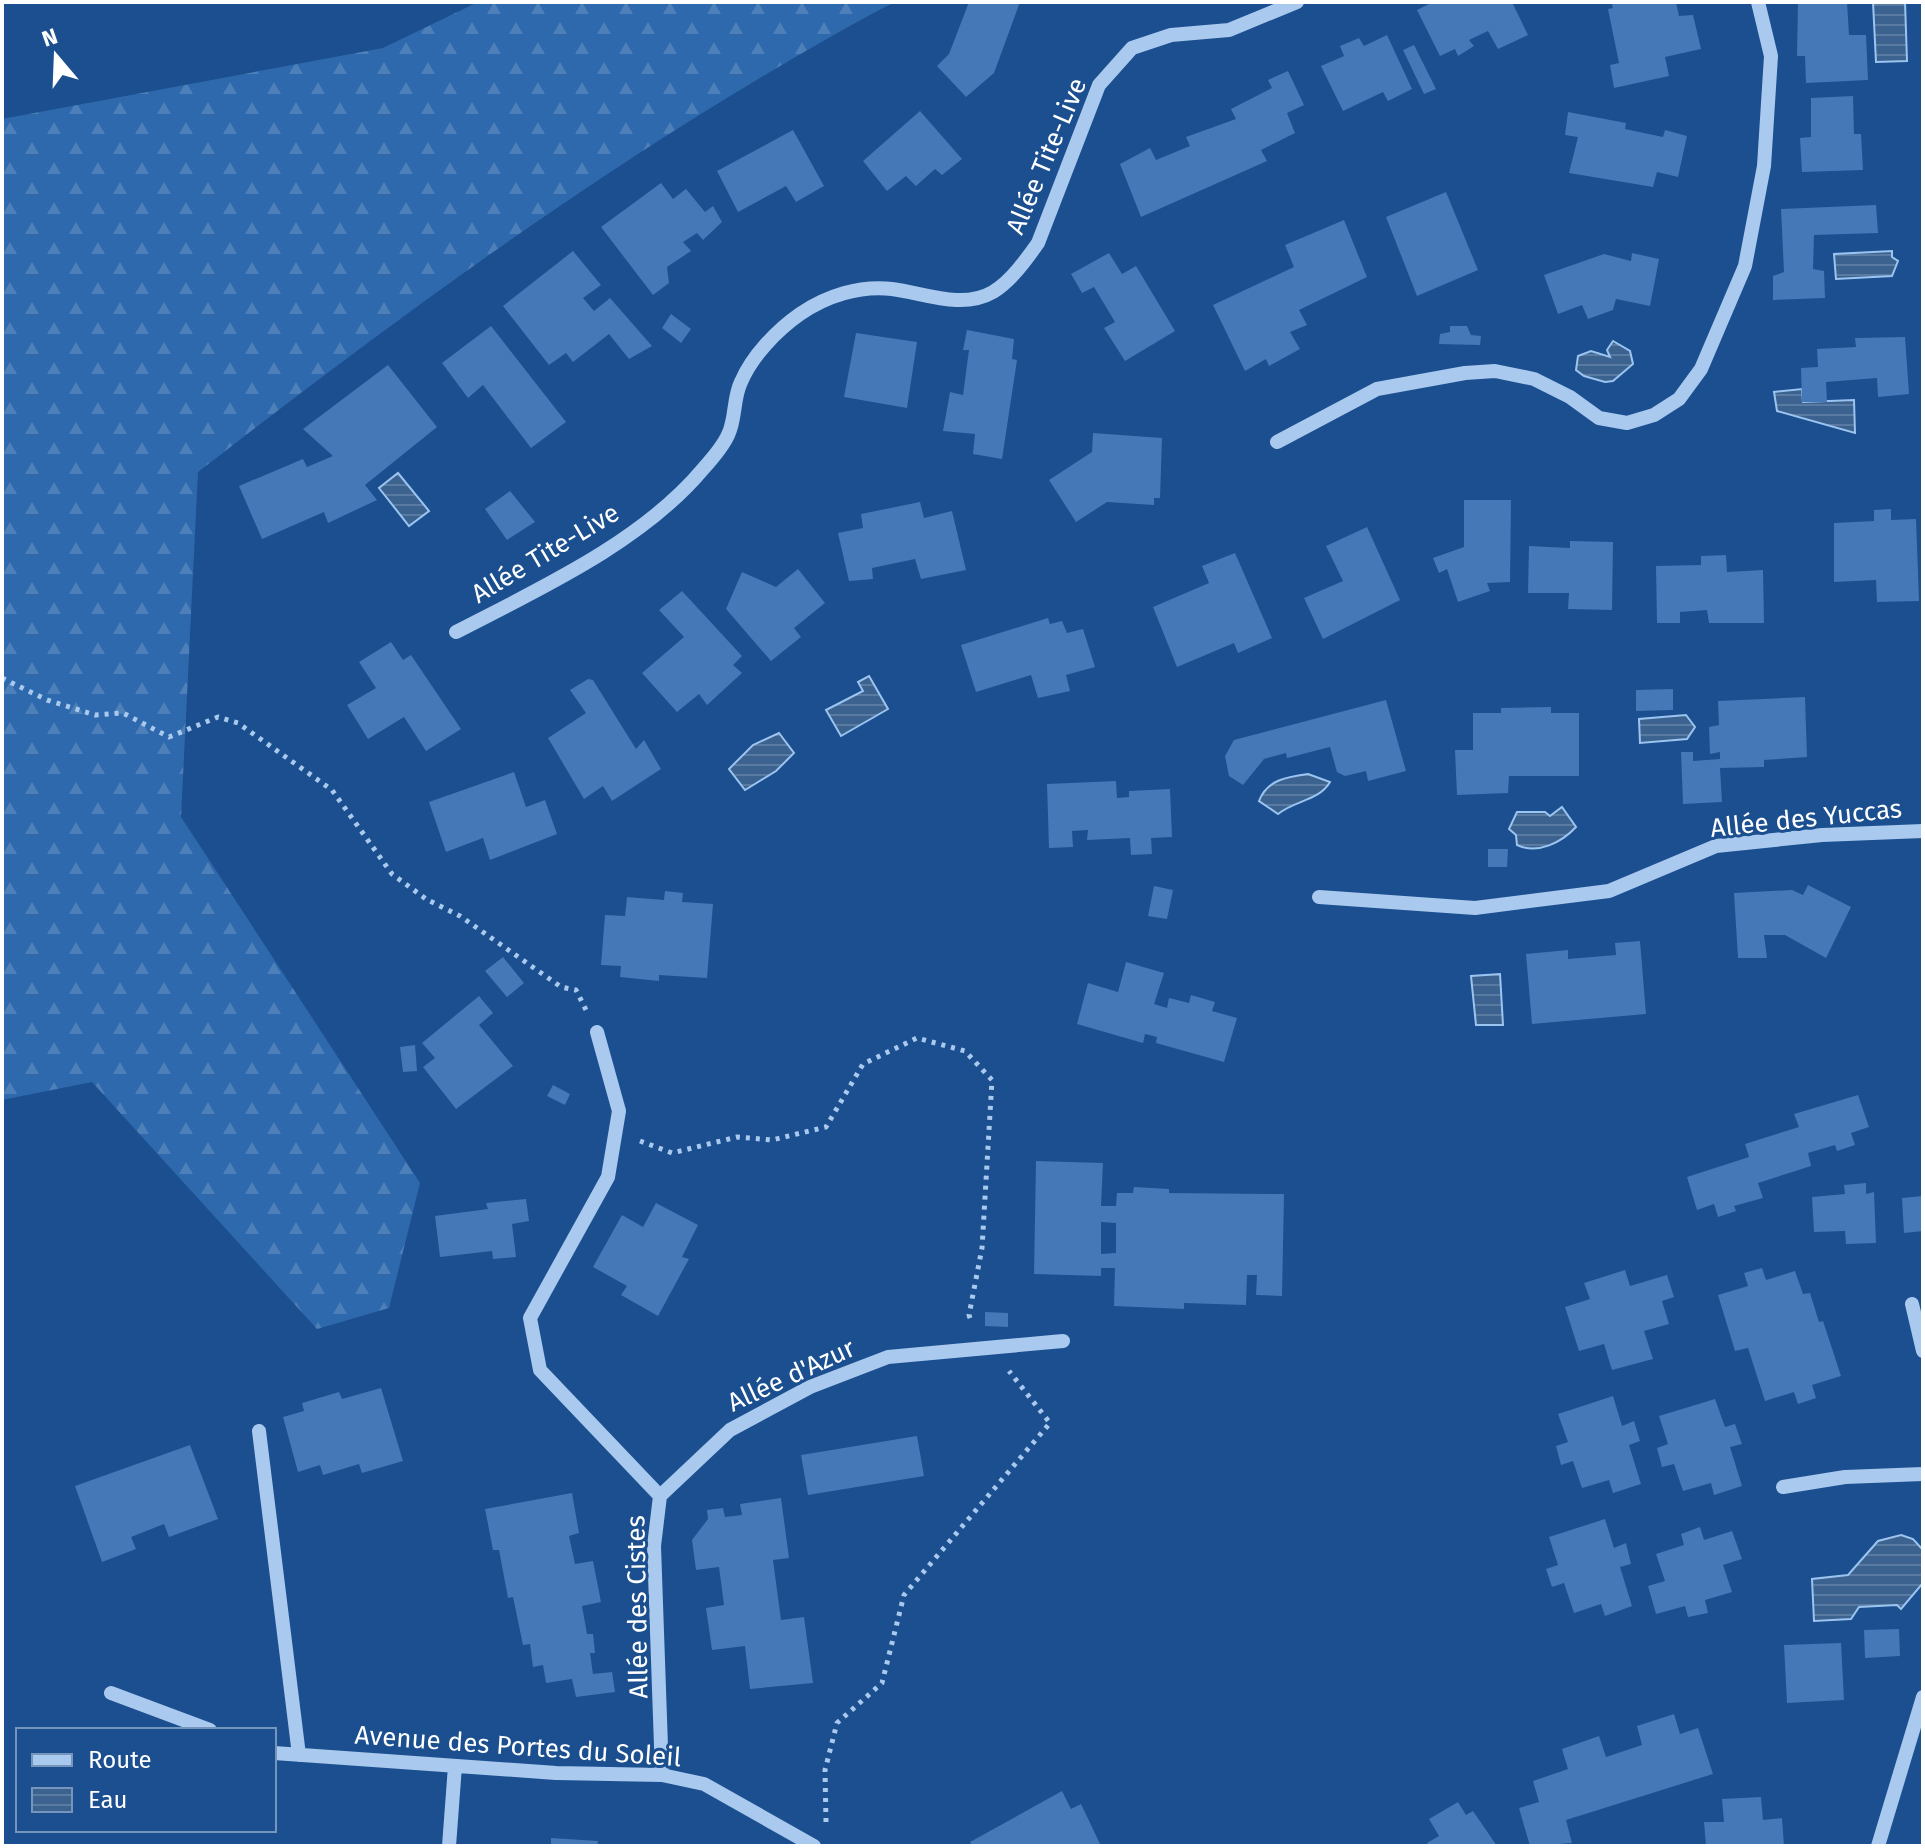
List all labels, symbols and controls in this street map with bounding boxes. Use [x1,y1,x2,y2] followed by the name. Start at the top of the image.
[16,16,96,96] north arrow
[38,22,61,53] text: N
[1000,73,1093,239] street label: Allée Tite-Live
[466,497,625,610] street label: Allée Tite-Live
[1709,793,1903,844] street label: Allée des Yuccas
[723,1332,860,1418] street label: Allée d'Azur
[620,1515,655,1699] street label: Allée des Cistes
[354,1720,683,1773] street label: Avenue des Portes du Soleil
[16,1728,276,1832] legend
[88,1746,152,1774] text: Route
[88,1786,128,1814] text: Eau

